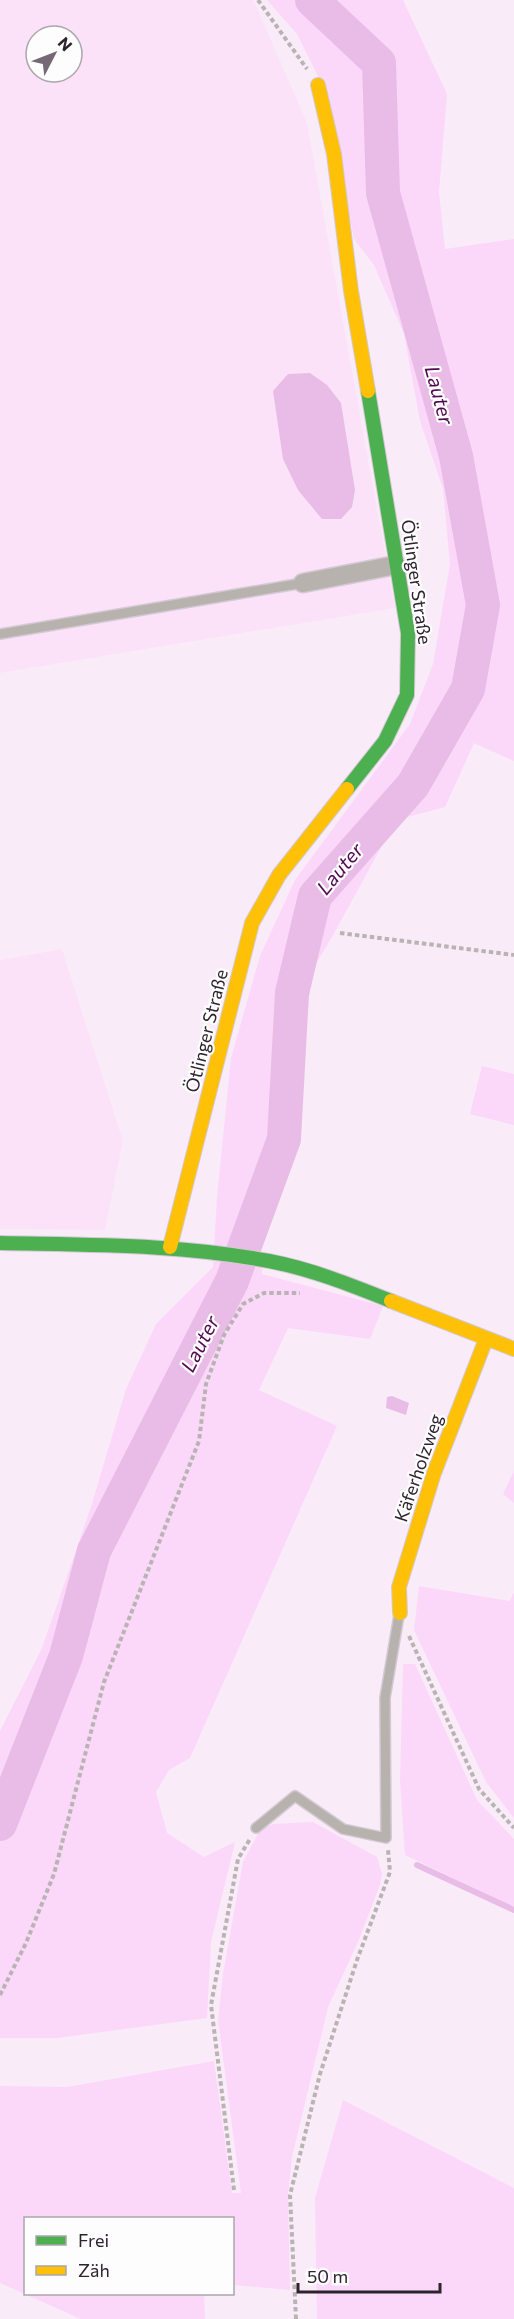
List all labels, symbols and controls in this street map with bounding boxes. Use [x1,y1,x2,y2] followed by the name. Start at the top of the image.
[24,24,84,84] north arrow
[54,33,77,54] text: N
[421,363,460,428] water label: Lauter
[397,518,437,646] street label: Ötlinger Straße
[311,837,368,899] water label: Lauter
[180,967,232,1095] street label: Ötlinger Straße
[175,1311,224,1376] water label: Lauter
[389,1411,447,1525] street label: Käferholzweg
[24,2217,234,2295] legend
[78,2229,109,2251] text: Frei
[298,2256,440,2294] scale bar
[78,2259,110,2281] text: Zäh
[307,2265,348,2287] text: 50 m

